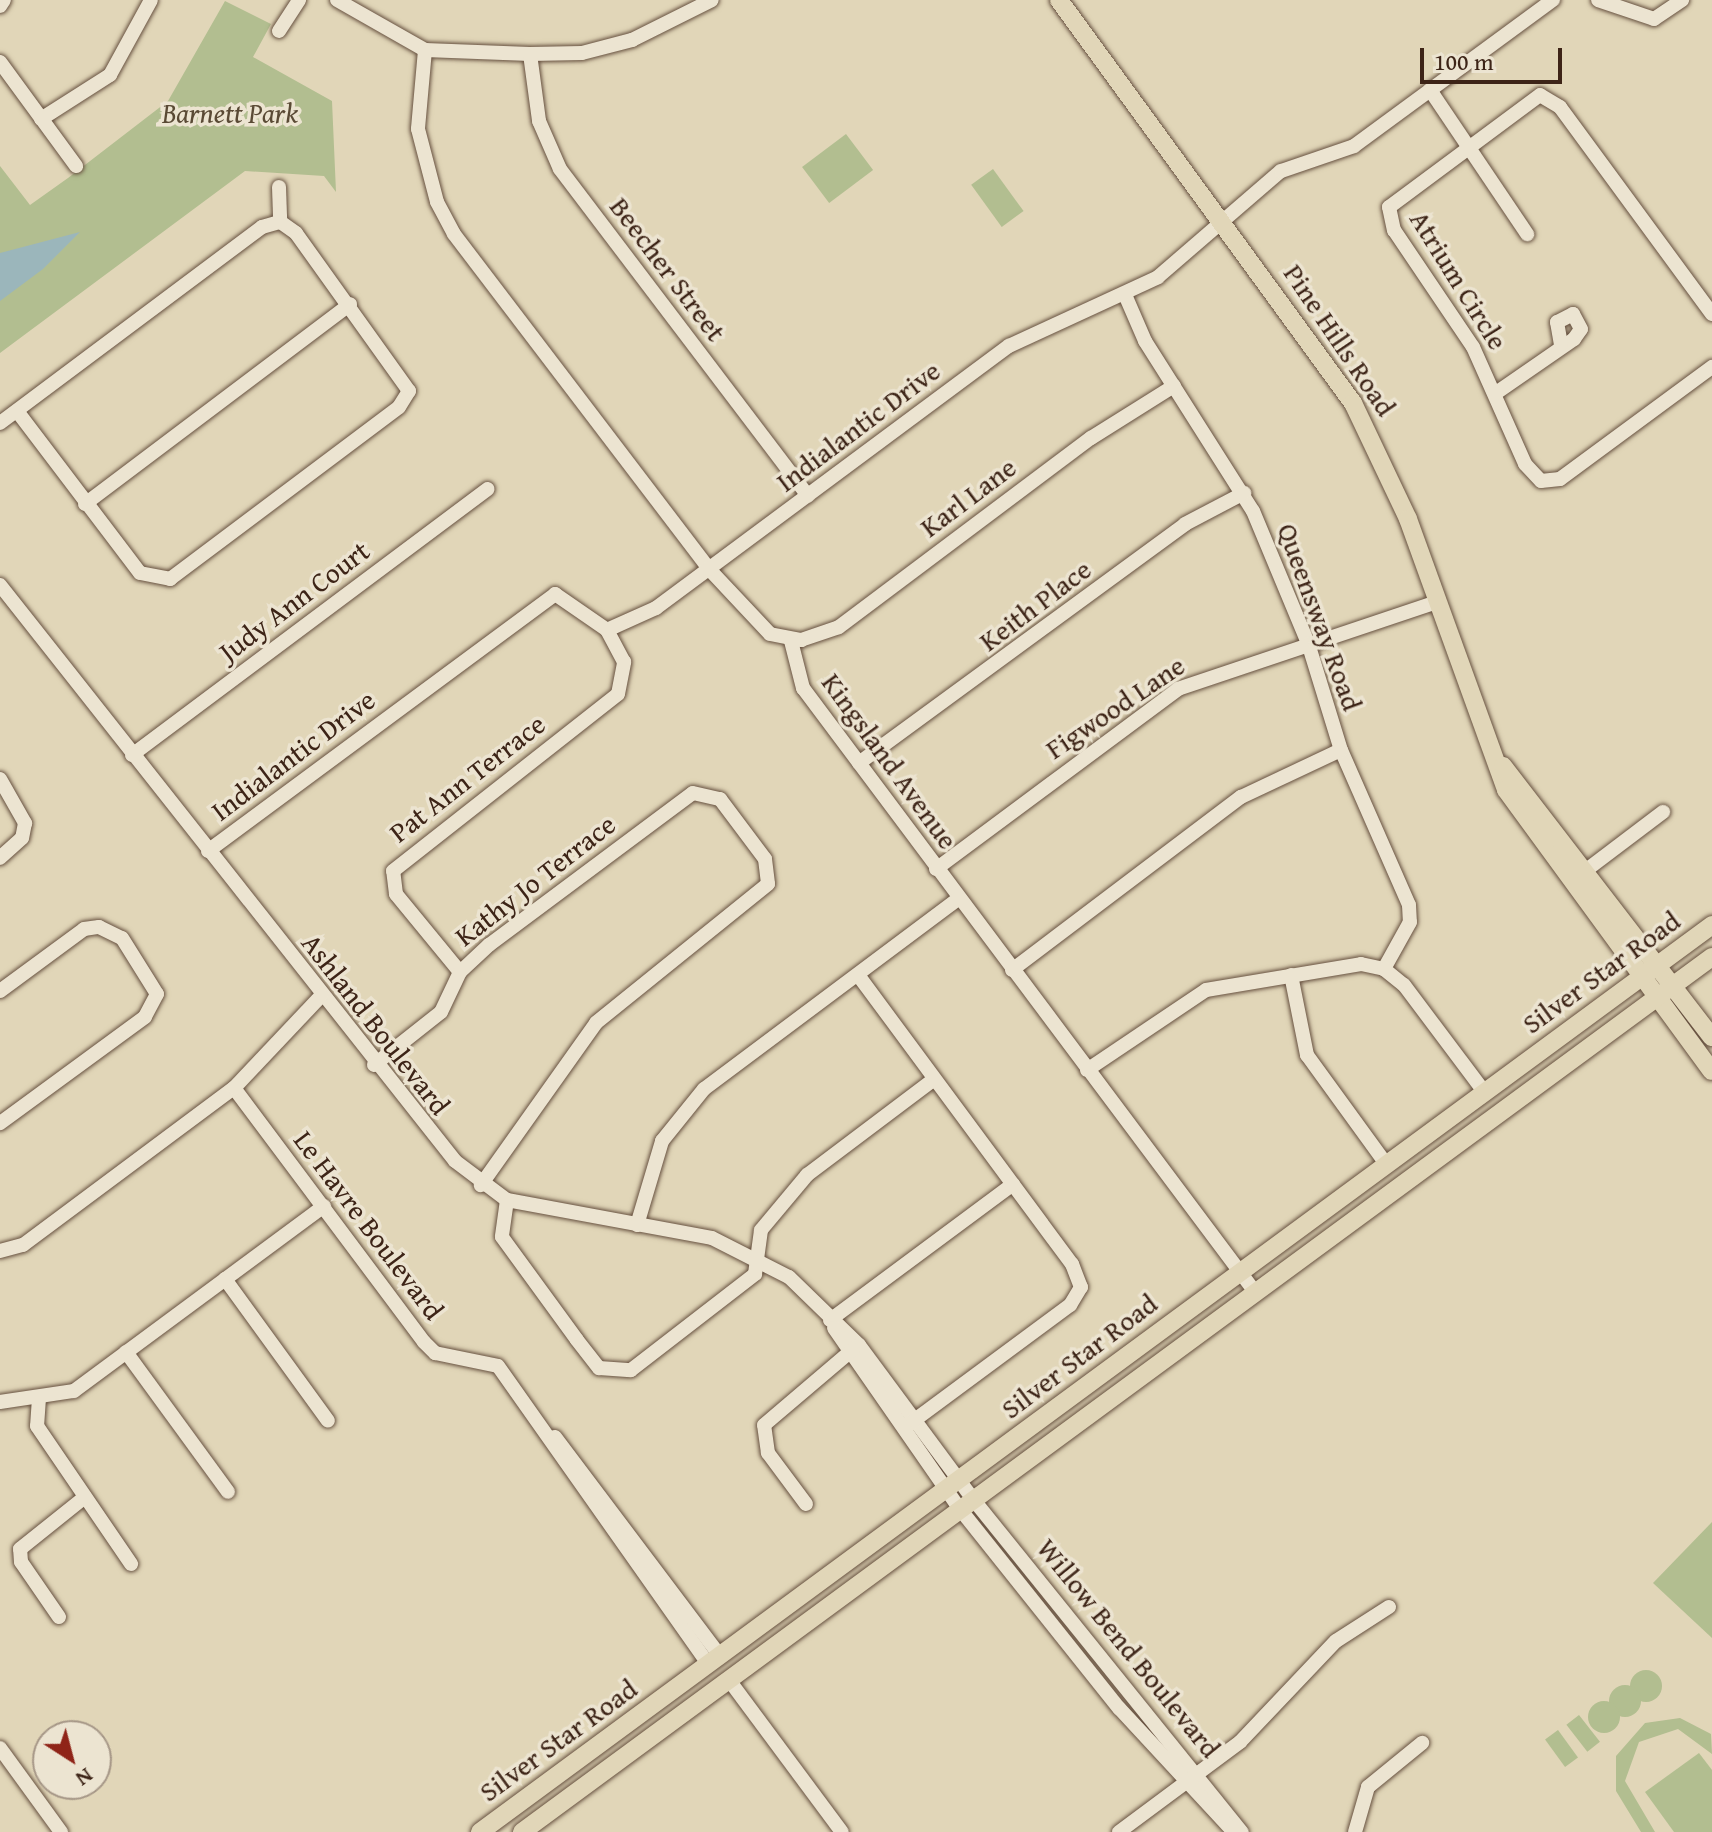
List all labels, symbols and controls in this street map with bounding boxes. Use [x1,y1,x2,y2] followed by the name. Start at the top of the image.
[1424,32,1566,82] scale bar
[1434,44,1494,79] text: 100 m
[162,96,298,130] park label: Barnett Park
[603,190,733,348] street label: Beecher Street
[1403,204,1515,356] street label: Atrium Circle
[1277,258,1403,422] street label: Pine Hills Road
[769,354,947,498] street label: Indialantic Drive
[914,450,1022,544] street label: Karl Lane
[1271,519,1369,715] street label: Queensway Road
[212,534,376,668] street label: Judy Ann Court
[973,552,1097,658] street label: Keith Place
[1039,648,1191,766] street label: Figwood Lane
[815,667,965,855] street label: Kingsland Avenue
[204,683,382,827] street label: Indialantic Drive
[382,707,552,849] street label: Pat Ann Terrace
[448,807,622,953] street label: Kathy Jo Terrace
[1516,904,1686,1040] street label: Silver Star Road
[295,927,457,1121] street label: Ashland Boulevard
[287,1124,451,1326] street label: Le Havre Boulevard
[994,1286,1164,1426] street label: Silver Star Road
[1030,1532,1228,1764] street label: Willow Bend Boulevard
[473,1672,643,1808] street label: Silver Star Road
[32,1720,112,1800] north arrow
[70,1761,100,1795] text: N

